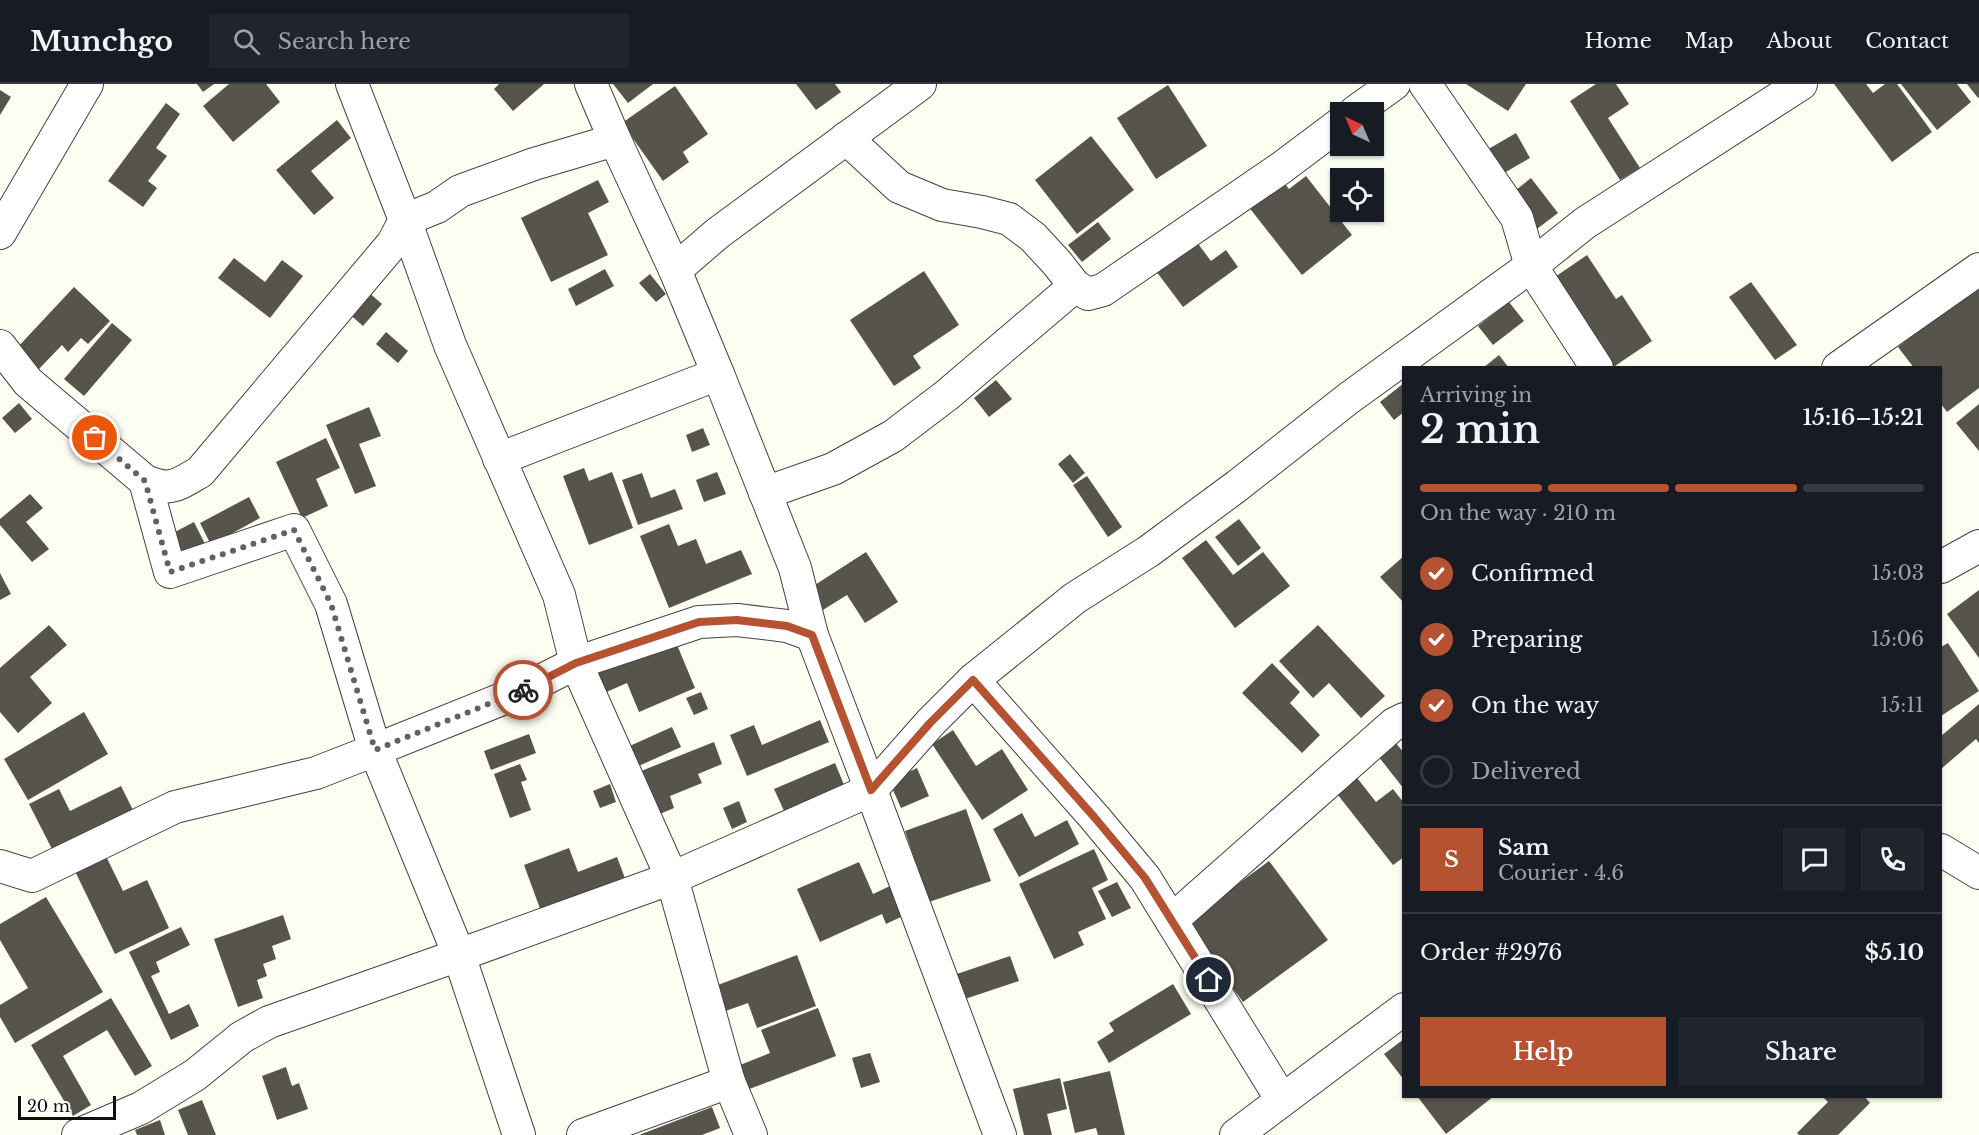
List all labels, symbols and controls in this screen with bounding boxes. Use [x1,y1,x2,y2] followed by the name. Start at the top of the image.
[209,14,629,68] search box
[30,24,173,59] text: Munchgo
[230,25,263,58] icon: search
[278,28,411,55] text: Search here
[1585,28,1652,54] text: Home
[1685,28,1733,54] text: Map
[1766,28,1832,54] text: About
[1865,28,1949,54] text: Contact
[1330,102,1384,156] north arrow
[1330,102,1384,222] map controls
[1330,168,1384,222] button: locate
[1420,383,1532,407] text: Arriving in
[1802,404,1924,431] text: 15:16–15:21
[1420,405,1540,454] text: 2 min
[69,412,120,463] pin
[78,421,111,454] icon: bag
[1420,501,1616,525] text: On the way · 210 m
[1420,557,1453,590] icon: check
[1471,560,1594,587] text: Confirmed
[1871,561,1924,585] text: 15:03
[1420,623,1453,656] icon: check
[1471,626,1582,653] text: Preparing
[1871,627,1924,651] text: 15:06
[493,660,553,720] courier
[507,674,540,707] icon: bike
[1420,689,1453,722] icon: check
[1471,692,1599,719] text: On the way
[1880,693,1924,717] text: 15:11
[1471,758,1581,785] text: Delivered
[1783,828,1846,891] button: chat
[1861,828,1924,891] button: phone
[1498,834,1550,861] text: Sam
[1444,846,1459,873] text: S
[1498,861,1624,885] text: Courier · 4.6
[1420,939,1562,966] text: Order #2976
[1865,939,1924,966] text: $5.10
[1183,954,1234,1005] pin
[1192,963,1225,996] icon: home
[1420,1017,1666,1086] button: Help
[1678,1017,1924,1086] button: Share
[18,1093,116,1120] scale bar
[27,1096,70,1116] text: 20 m

